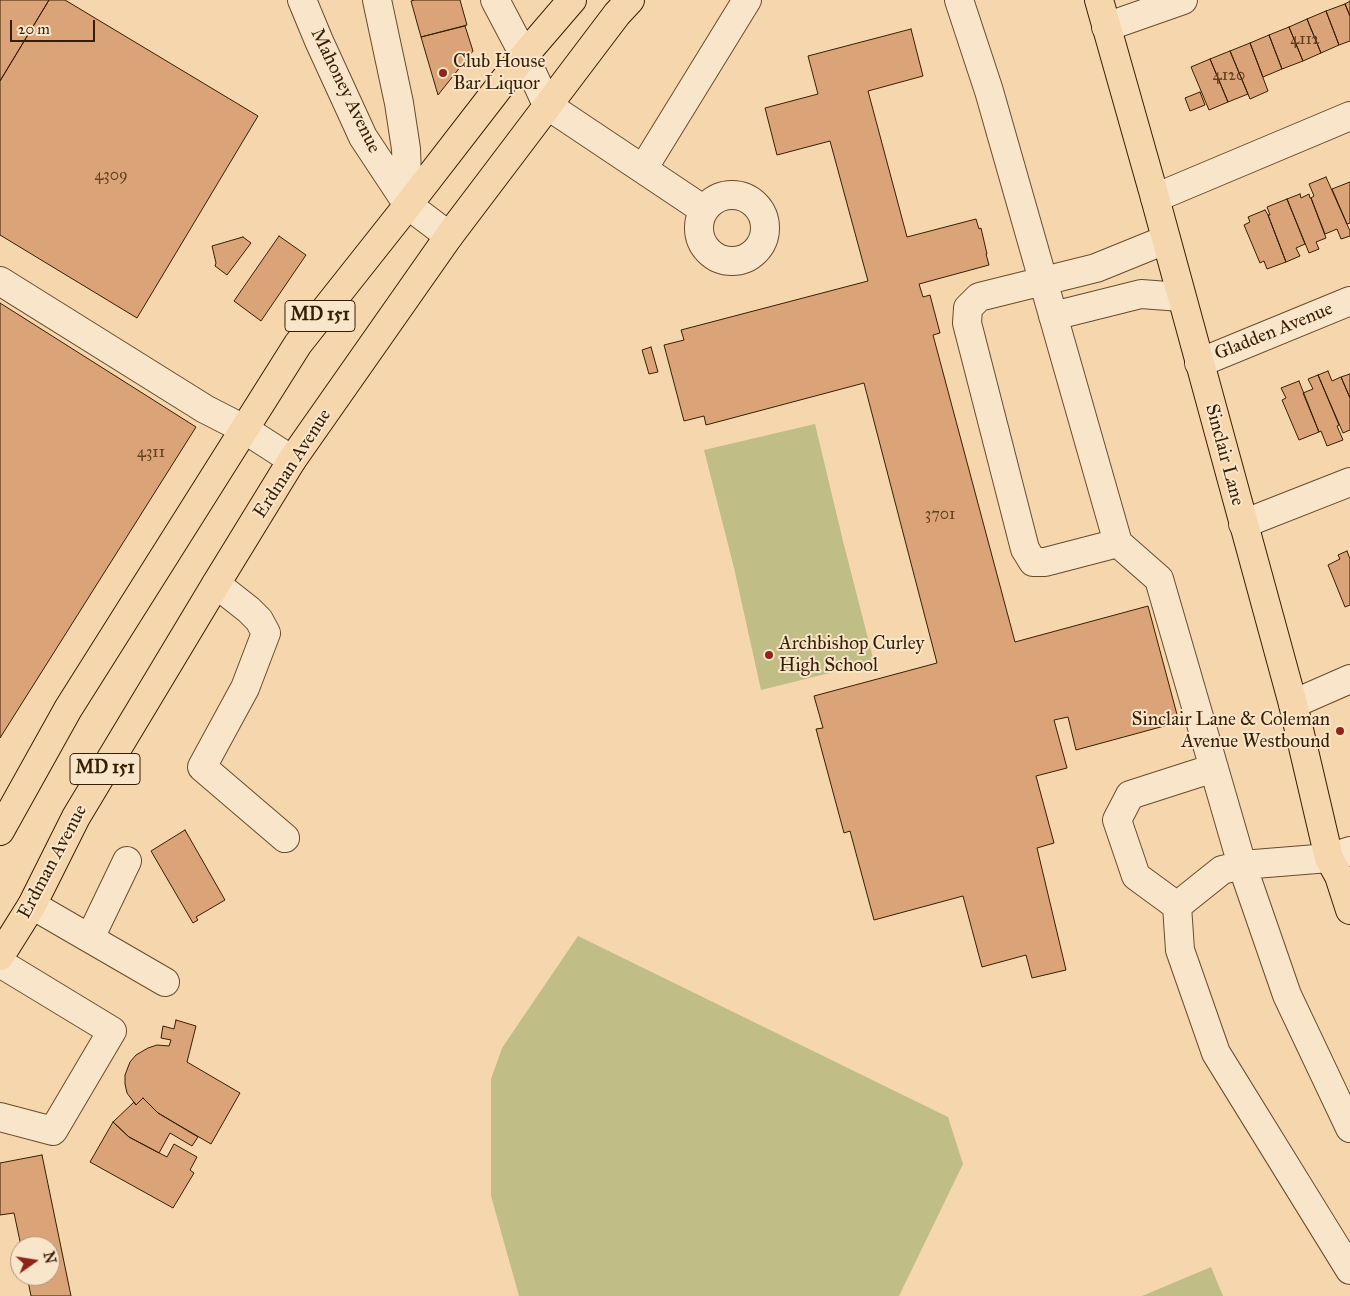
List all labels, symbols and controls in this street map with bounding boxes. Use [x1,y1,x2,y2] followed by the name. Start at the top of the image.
[12,10,98,42] scale bar
[18,20,50,38] text: 20 m
[305,25,385,157] street label: Mahoney Avenue
[1290,30,1320,50] house number: 4112
[453,51,545,95] place label: Club House Bar Liquor
[1213,66,1245,86] house number: 4120
[437,67,449,79] marker: Club House Bar Liquor
[94,166,128,186] house number: 4309
[1212,298,1336,366] street label: Gladden Avenue
[285,300,355,332] road number: MD 151
[1199,402,1249,508] street label: Sinclair Lane
[249,405,337,523] street label: Erdman Avenue
[137,443,165,463] house number: 4311
[925,505,955,525] house number: 3701
[779,633,924,677] place label: Archbishop Curley High School
[763,649,775,661] marker: Archbishop Curley High School
[1132,709,1330,753] place label: Sinclair Lane & Coleman Avenue Westbound
[1334,725,1346,737] marker: Sinclair Lane & Coleman Avenue Westbound
[70,754,140,784] road number: MD 151
[13,801,93,923] street label: Erdman Avenue
[10,1236,60,1286] north arrow
[40,1250,59,1265] text: N

